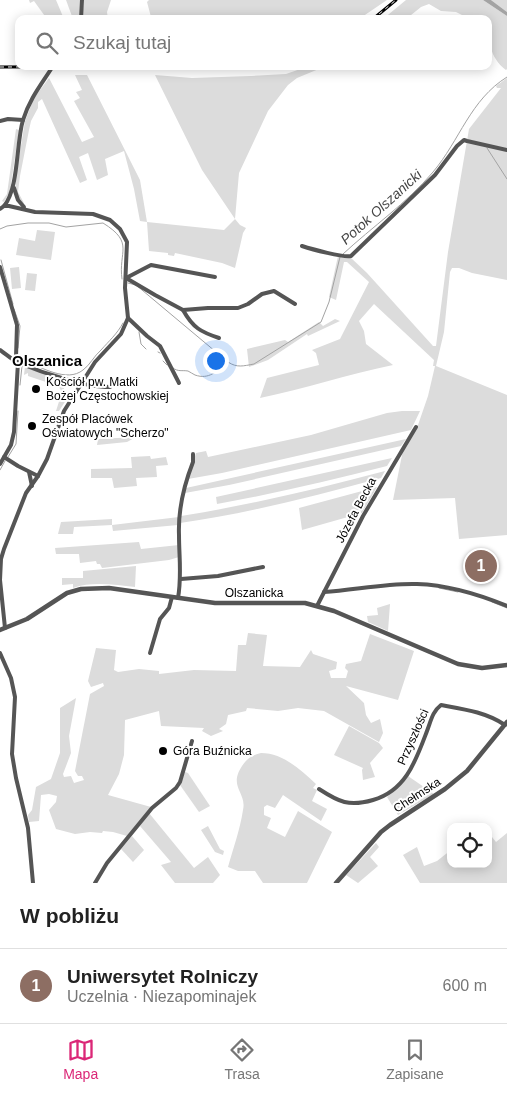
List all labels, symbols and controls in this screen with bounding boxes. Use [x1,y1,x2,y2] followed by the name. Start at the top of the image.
[15,15,492,70] search box
[33,29,61,57] icon: search
[73,32,171,53] text: Szukaj tutaj
[337,166,425,248] water label: Potok Olszanicki
[203,348,229,374] your location
[12,352,83,369] district label: Olszanica
[46,375,169,403] place label: Kościół pw. Matki Bożej Częstochowskiej
[30,383,42,395] marker: Kościół pw. Matki Bożej Częstochowskiej
[42,412,169,440] place label: Zespół Placówek Oświatowych "Scherzo"
[26,420,38,432] marker: Zespół Placówek Oświatowych "Scherzo"
[333,475,379,545] street label: Józefa Becka
[465,547,497,585] pin: 1
[225,586,284,600] street label: Olszanicka
[394,707,432,767] street label: Przyszłości
[173,744,252,758] place label: Góra Buźnicka
[157,745,169,757] marker: Góra Buźnicka
[391,774,443,815] street label: Chełmska
[447,823,492,868] map controls
[447,823,492,868] button: locate
[20,904,119,927] text: W pobliżu
[67,966,258,987] text: Uniwersytet Rolniczy
[32,977,40,994] text: 1
[443,977,487,994] text: 600 m
[67,988,256,1005] text: Uczelnia · Niezapominajek
[63,1036,98,1082] tab: Mapa
[225,1036,260,1082] tab: Trasa
[386,1036,444,1082] tab: Zapisane

